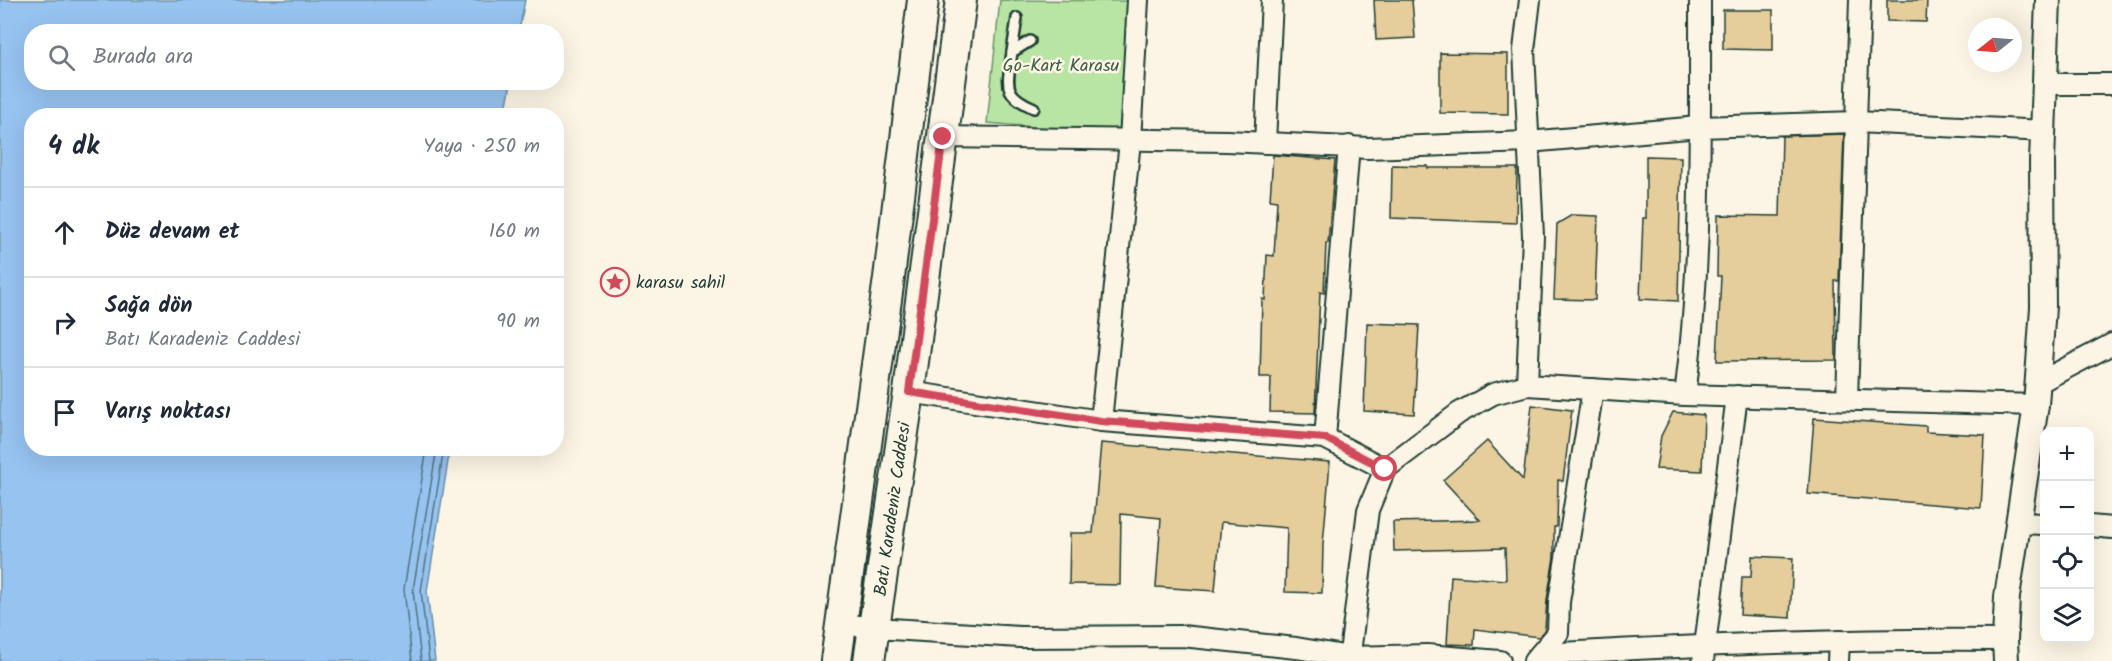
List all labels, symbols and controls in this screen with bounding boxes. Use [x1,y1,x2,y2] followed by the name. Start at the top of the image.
[1968,18,2022,72] north arrow
[24,24,564,90] search box
[93,40,193,75] text: Burada ara
[45,41,78,74] icon: search
[1003,52,1120,81] park label: Go-Kart Karasu
[929,123,955,149] route end
[48,126,99,168] text: 4 dk
[423,131,540,163] text: Yaya · 250 m
[105,215,239,250] text: Düz devam et
[48,216,81,249] icon: ahead
[489,216,540,248] text: 160 m
[599,266,631,298] place icon: karasu sahil
[636,269,726,298] place label: karasu sahil
[105,289,192,324] text: Sağa dön
[48,306,81,339] icon: right
[496,306,540,338] text: 90 m
[105,324,300,356] text: Batı Karadeniz Caddesi
[105,395,231,430] text: Varış noktası
[48,396,81,429] icon: arrive
[867,420,920,598] street label: Batı Karadeniz Caddesi
[2040,427,2094,643] map controls
[2040,427,2094,481] button: +
[1371,455,1397,481] route start
[2040,481,2094,535] button: −
[2040,535,2094,589] button: locate
[2040,589,2094,643] button: layers

